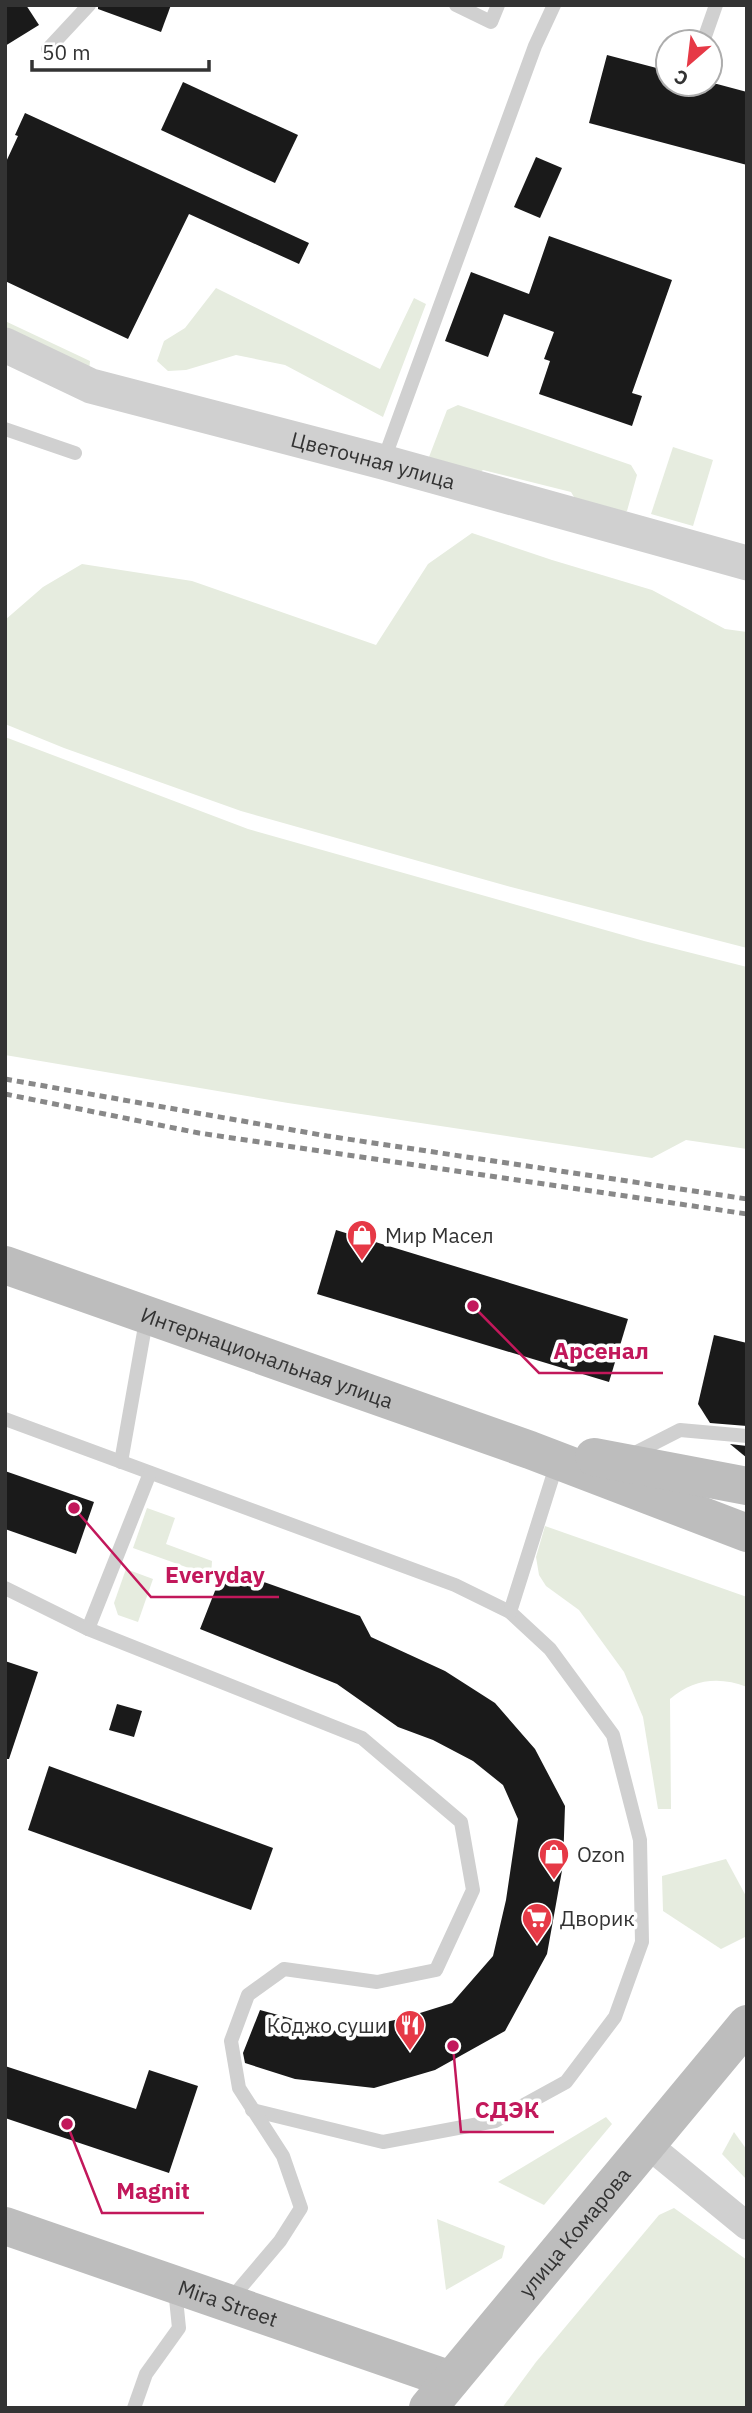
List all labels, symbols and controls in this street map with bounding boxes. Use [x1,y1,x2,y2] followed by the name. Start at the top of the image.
[32,28,208,72] scale bar
[654,28,724,98] north arrow
[42,38,91,66] text: 50 m
[670,65,692,92] text: С
[288,425,459,495] street label: Цветочная улица
[345,1218,379,1262] shop icon: Мир Масел
[385,1221,494,1249] place label: Мир Масел
[137,1300,397,1415] street label: Интернациональная улица
[539,1329,663,1373] callout: Арсенал
[553,1335,649,1365] text: Арсенал
[151,1553,279,1597] callout: Everyday
[165,1559,266,1589] text: Everyday
[537,1837,571,1881] shop icon: Ozon
[577,1840,625,1868] place label: Ozon
[520,1901,554,1945] supermarket icon: Дворик
[560,1904,635,1932] place label: Дворик
[393,2008,427,2052] restaurant icon: Коджо суши
[267,2011,387,2039] place label: Коджо суши
[461,2088,554,2132] callout: СДЭК
[475,2094,539,2124] text: СДЭК
[512,2161,637,2303] street label: улица Комарова
[102,2169,204,2213] callout: Magnit
[116,2175,190,2205] text: Magnit
[174,2273,282,2333] street label: Mira Street

